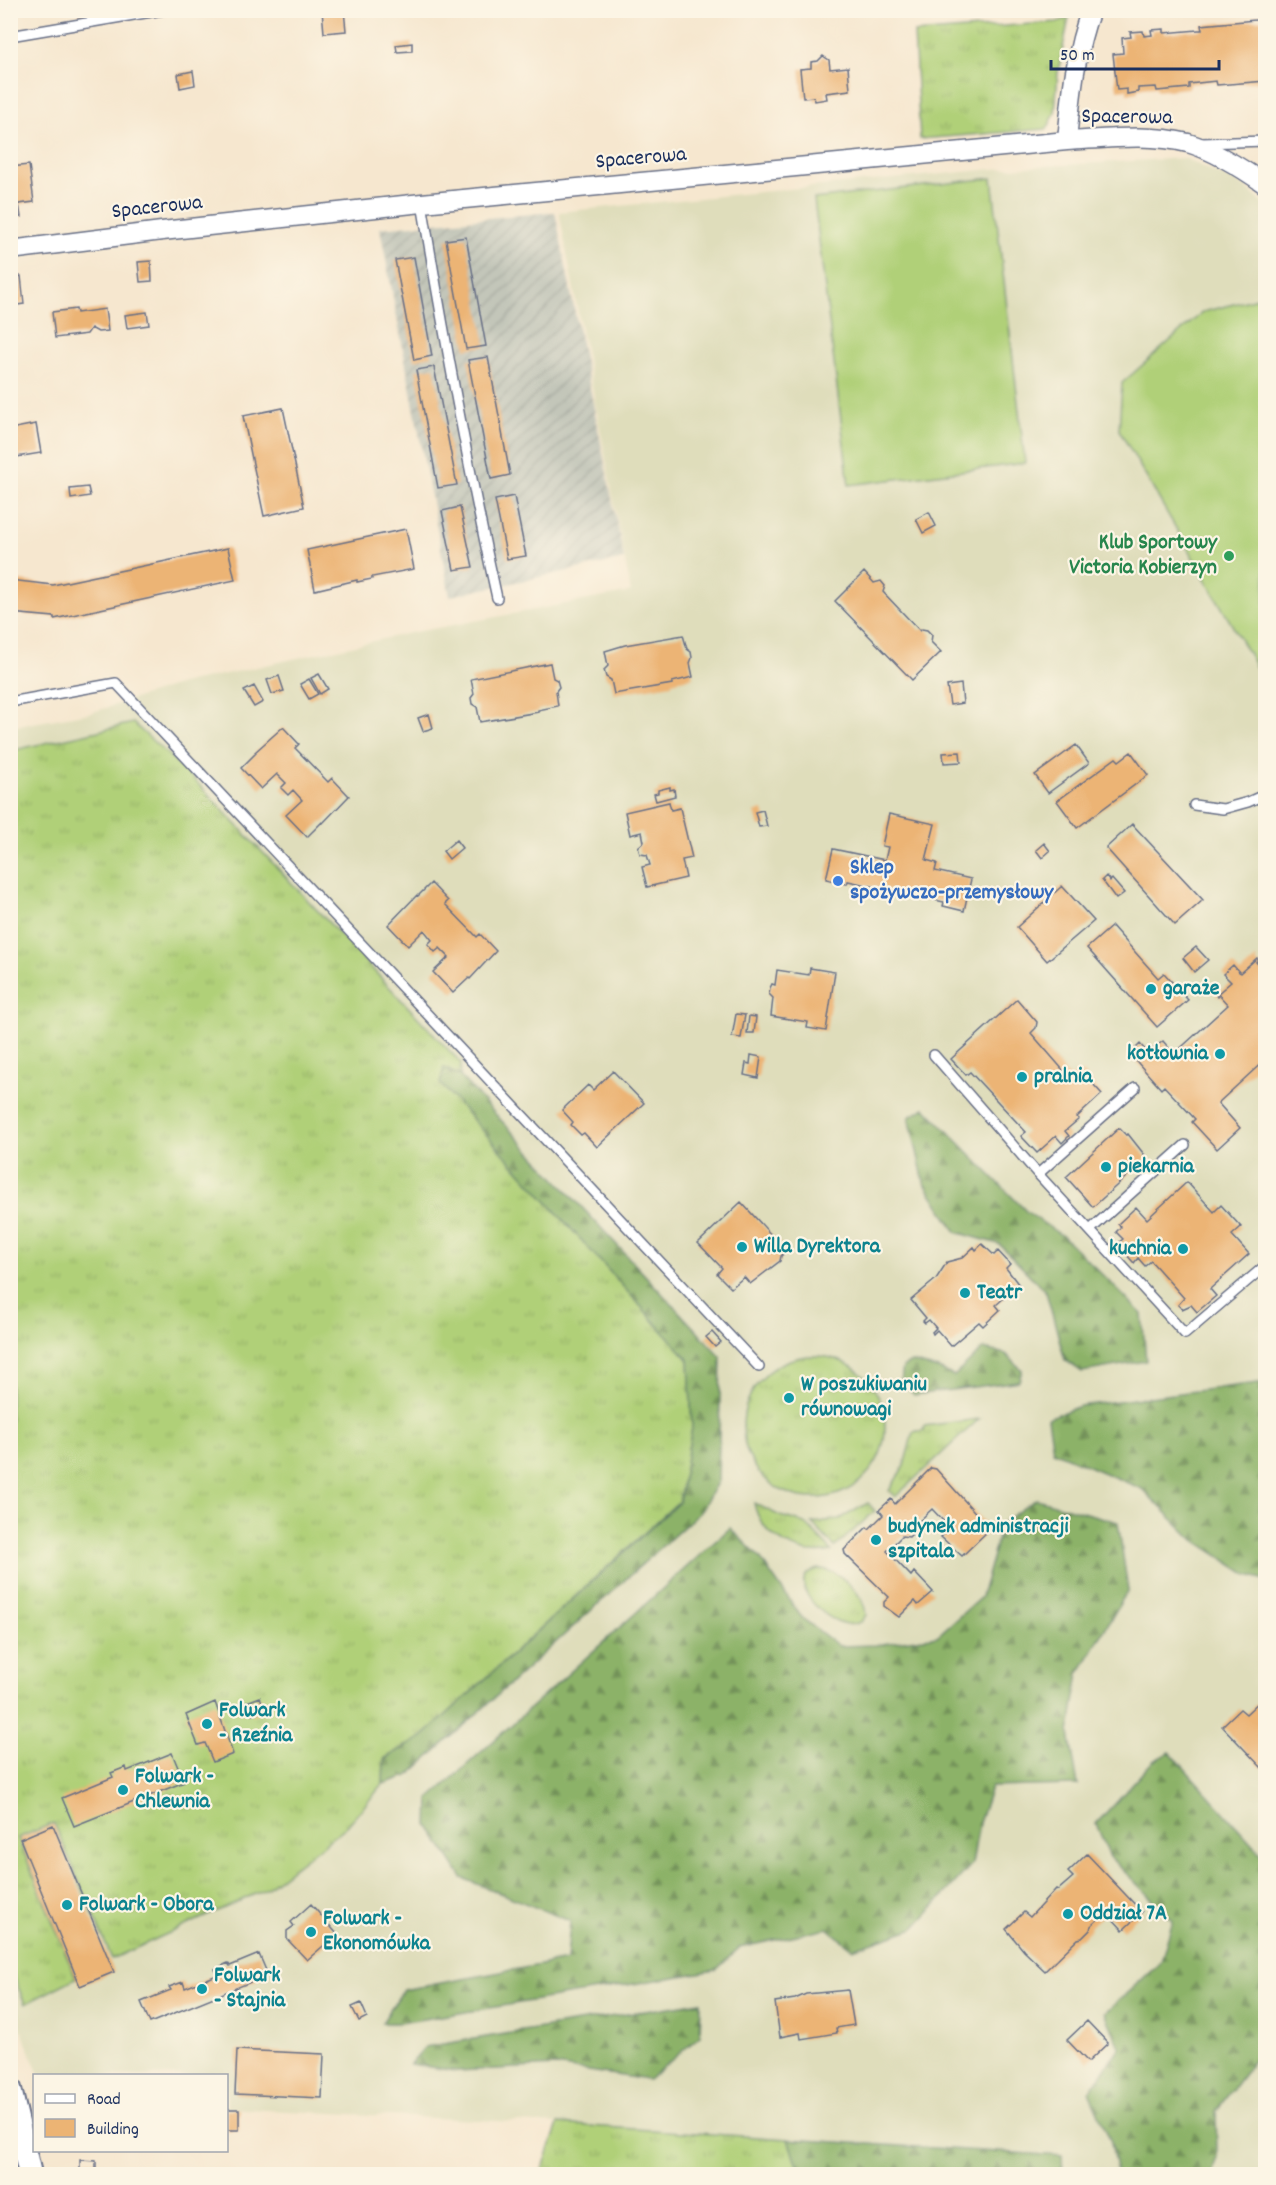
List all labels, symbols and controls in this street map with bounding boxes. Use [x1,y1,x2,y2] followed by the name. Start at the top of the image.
[1051,33,1219,71] scale bar
[1060,44,1095,69] text: 50 m
[1081,102,1174,134] street label: Spacerowa
[594,140,688,178] street label: Spacerowa
[110,188,205,228] street label: Spacerowa
[1069,528,1218,584] place label: Klub Sportowy Victoria Kobierzyn
[1222,549,1236,563] marker: Klub Sportowy Victoria Kobierzyn
[850,853,1054,909] place label: Sklep spożywczo-przemysłowy
[831,874,845,888] marker: Sklep spożywczo-przemysłowy
[1163,974,1220,1005] place label: garaże
[1144,982,1158,996] marker: garaże
[1127,1039,1209,1070] place label: kotłownia
[1213,1047,1227,1061] marker: kotłownia
[1034,1062,1093,1093] place label: pralnia
[1015,1070,1029,1084] marker: pralnia
[1118,1152,1195,1183] place label: piekarnia
[1099,1160,1113,1174] marker: piekarnia
[754,1232,881,1263] place label: Willa Dyrektora
[1109,1234,1172,1265] place label: kuchnia
[735,1240,749,1254] marker: Willa Dyrektora
[1176,1242,1190,1256] marker: kuchnia
[977,1278,1023,1309] place label: Teatr
[958,1286,972,1300] marker: Teatr
[801,1370,927,1426] place label: W poszukiwaniu równowagi
[782,1391,796,1405] marker: W poszukiwaniu równowagi
[888,1512,1069,1568] place label: budynek administracji szpitala
[869,1533,883,1547] marker: budynek administracji szpitala
[219,1696,293,1752] place label: Folwark - Rzeźnia
[200,1717,214,1731] marker: Folwark - Rzeźnia
[135,1762,214,1818] place label: Folwark - Chlewnia
[116,1783,130,1797] marker: Folwark - Chlewnia
[79,1890,214,1921] place label: Folwark - Obora
[60,1898,74,1912] marker: Folwark - Obora
[1080,1899,1167,1930] place label: Oddział 7A
[323,1904,431,1960] place label: Folwark - Ekonomówka
[1061,1907,1075,1921] marker: Oddział 7A
[304,1925,318,1939] marker: Folwark - Ekonomówka
[214,1961,286,2017] place label: Folwark - Stajnia
[195,1982,209,1996] marker: Folwark - Stajnia
[33,2074,228,2152] legend
[87,2088,121,2113] text: Road
[87,2118,139,2143] text: Building

